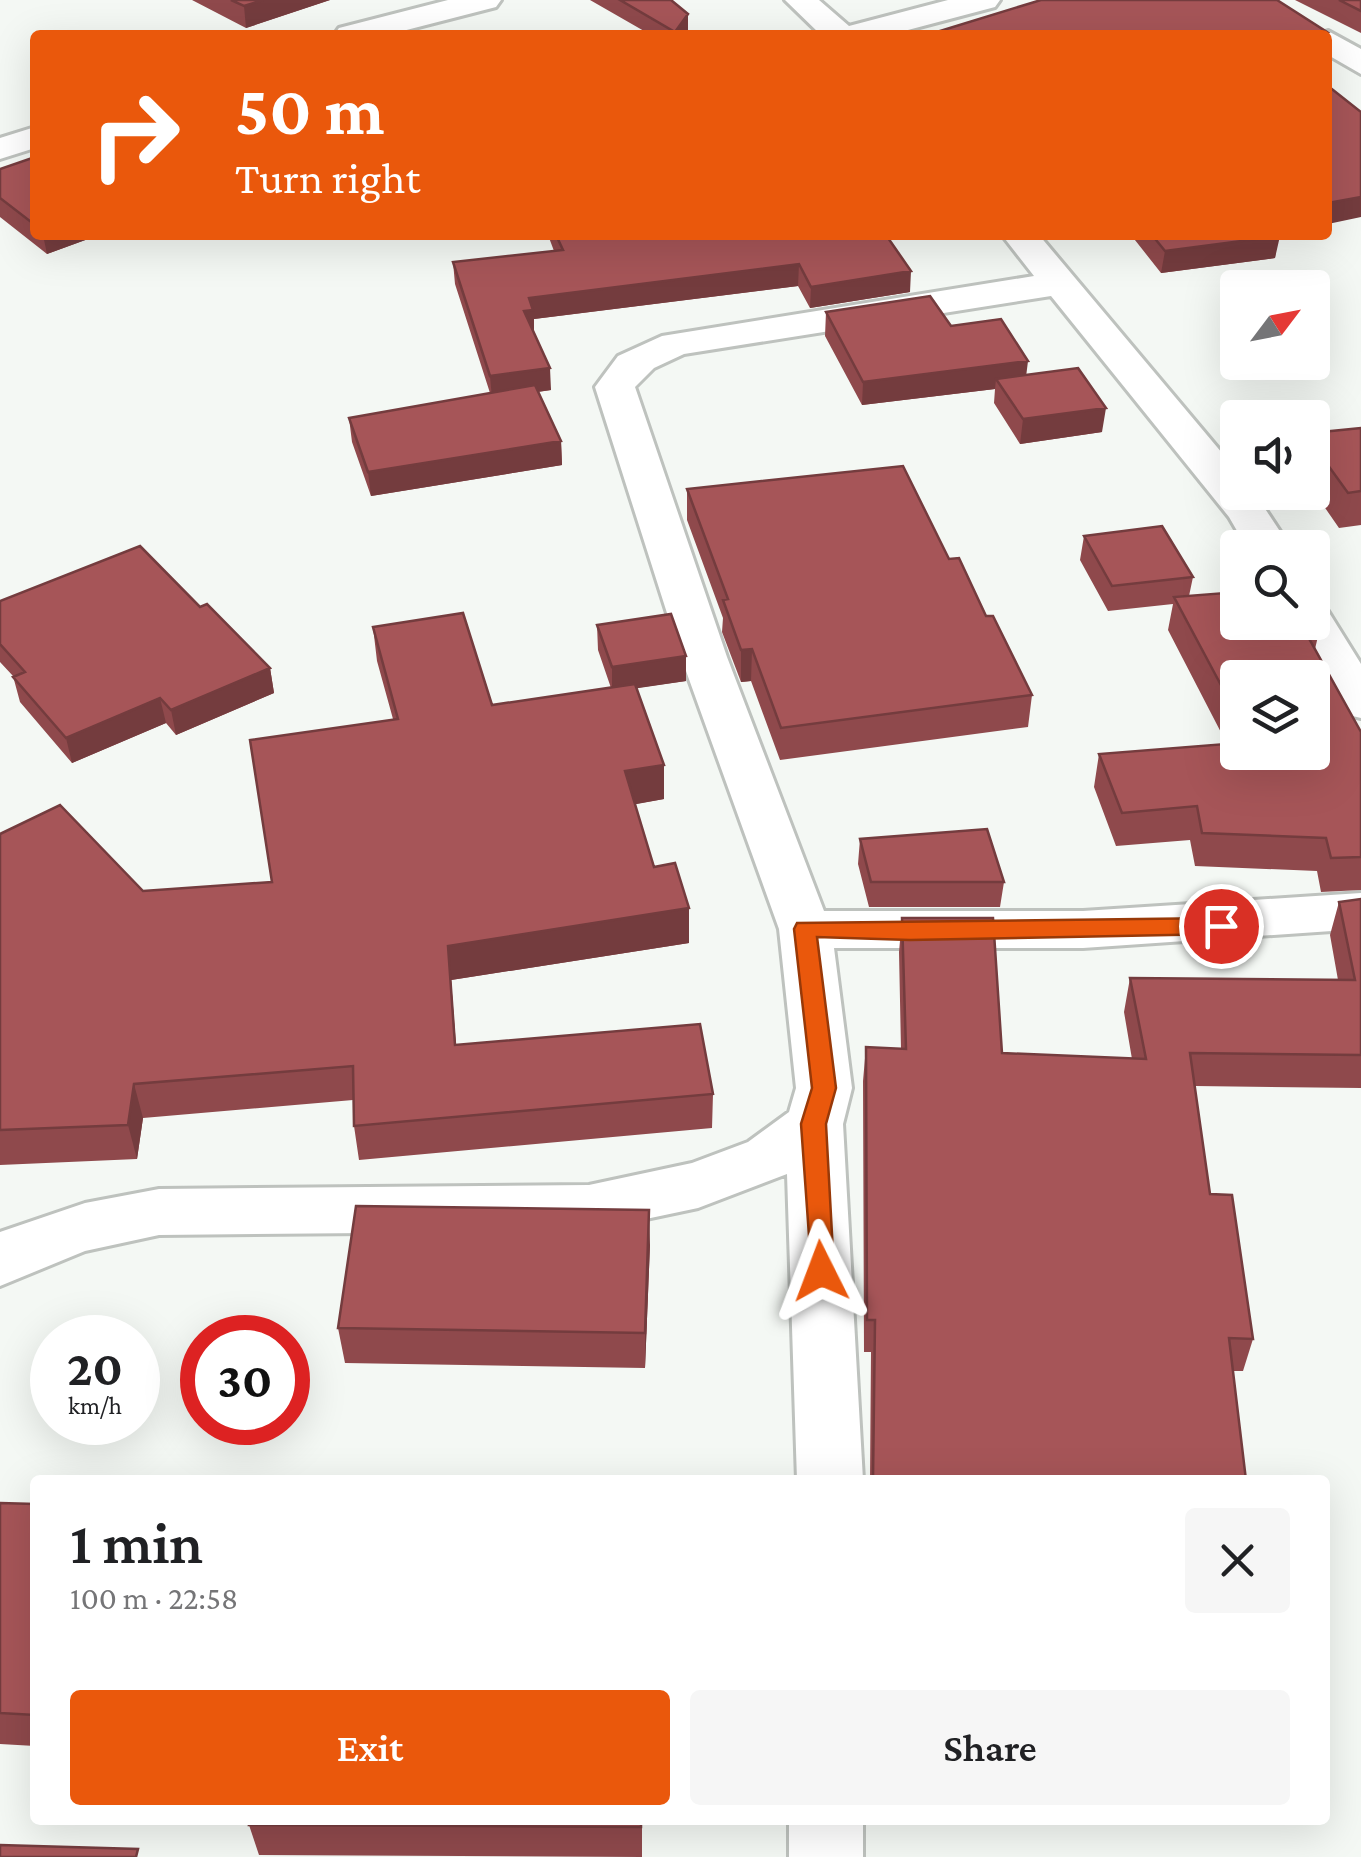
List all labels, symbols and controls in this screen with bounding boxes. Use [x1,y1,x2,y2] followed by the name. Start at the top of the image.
[70,70,200,200] icon: right
[235,71,385,149] text: 50 m
[235,153,420,203] text: Turn right
[1220,270,1330,380] north arrow
[1220,270,1330,770] map controls
[1220,400,1330,510] button: sound
[1220,530,1330,640] button: search
[1220,660,1330,770] button: layers
[1179,884,1264,969] pin
[1194,899,1249,954] icon: arrive
[769,1219,873,1323] position arrow
[180,1315,310,1445] speed limit sign: 30
[67,1340,123,1396] text: 20
[68,1392,122,1419] text: km/h
[1185,1508,1290,1613] button: close
[70,1509,203,1576] text: 1 min
[70,1580,238,1616] text: 100 m · 22:58
[70,1690,670,1805] button: Exit
[690,1690,1290,1805] button: Share

